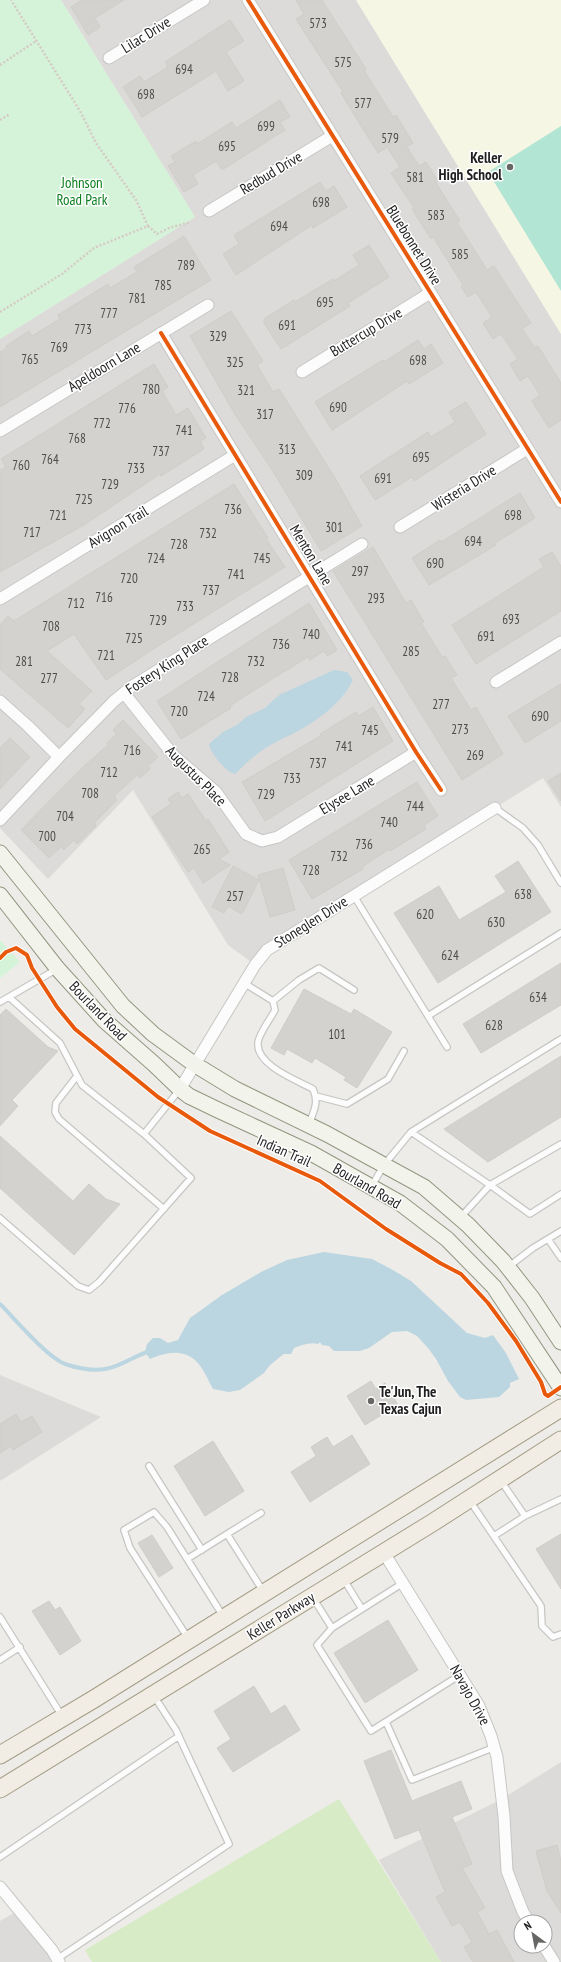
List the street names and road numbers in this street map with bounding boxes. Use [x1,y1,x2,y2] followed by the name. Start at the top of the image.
[118,12,174,57] street label: Lilac Drive
[236,147,305,199] street label: Redbud Drive
[382,201,446,288] street label: Bluebonnet Drive
[326,303,405,361] street label: Buttercup Drive
[64,337,144,396] street label: Apeldoorn Lane
[428,460,499,515] street label: Wisteria Drive
[84,501,152,552] street label: Avignon Trail
[286,521,337,589] street label: Menton Lane
[122,631,212,698] street label: Fostery King Place
[162,741,231,810] street label: Augustus Place
[316,771,378,818] street label: Elysee Lane
[271,892,351,952] street label: Stoneglen Drive
[65,977,131,1044] street label: Bourland Road
[254,1130,315,1171] street label: Indian Trail
[330,1158,405,1213] street label: Bourland Road
[243,1587,318,1644] street label: Keller Parkway
[446,1661,495,1728] street label: Navajo Drive

